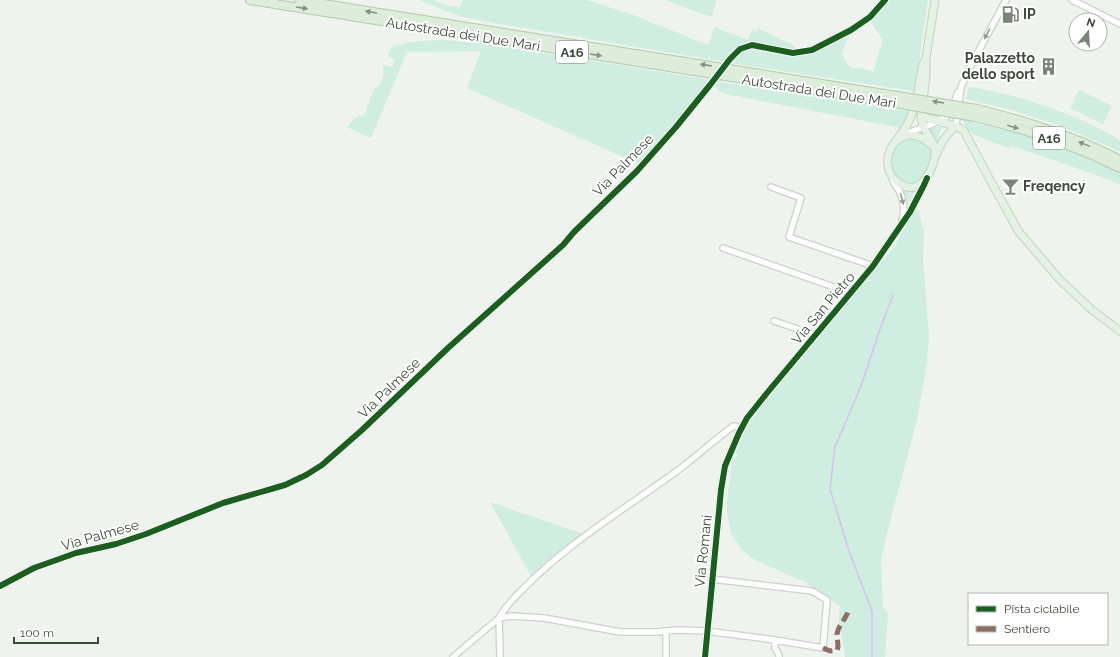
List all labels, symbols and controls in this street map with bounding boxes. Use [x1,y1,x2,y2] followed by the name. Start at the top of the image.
[1000,4,1020,24] fuel station icon: IP
[296,5,308,11] one-way arrow
[1023,6,1036,22] place label: IP
[365,8,377,14] one-way arrow
[1068,12,1108,52] north arrow
[385,14,541,54] street label: Autostrada dei Due Mari
[1085,15,1097,30] text: N
[984,29,991,40] one-way arrow
[556,41,588,63] road number: A16
[962,50,1036,82] place label: Palazzetto dello sport
[590,52,602,58] one-way arrow
[1038,56,1058,76] building icon: Palazzetto dello sport
[700,62,713,68] one-way arrow
[741,71,897,111] street label: Autostrada dei Due Mari
[932,99,944,105] one-way arrow
[1007,124,1019,130] one-way arrow
[1033,127,1065,149] road number: A16
[589,131,657,199] street label: Via Palmese
[1078,140,1090,146] one-way arrow
[1000,176,1020,196] bar icon: Freqency
[1023,178,1086,194] place label: Freqency
[899,193,905,206] one-way arrow
[788,269,858,347] street label: Via San Pietro
[355,354,423,422] street label: Via Palmese
[691,514,715,588] street label: Via Romani
[59,516,141,554] street label: Via Palmese
[968,593,1108,645] legend
[1004,602,1079,616] text: Pista ciclabile
[14,619,98,645] scale bar
[1004,622,1050,636] text: Sentiero
[20,626,54,640] text: 100 m

